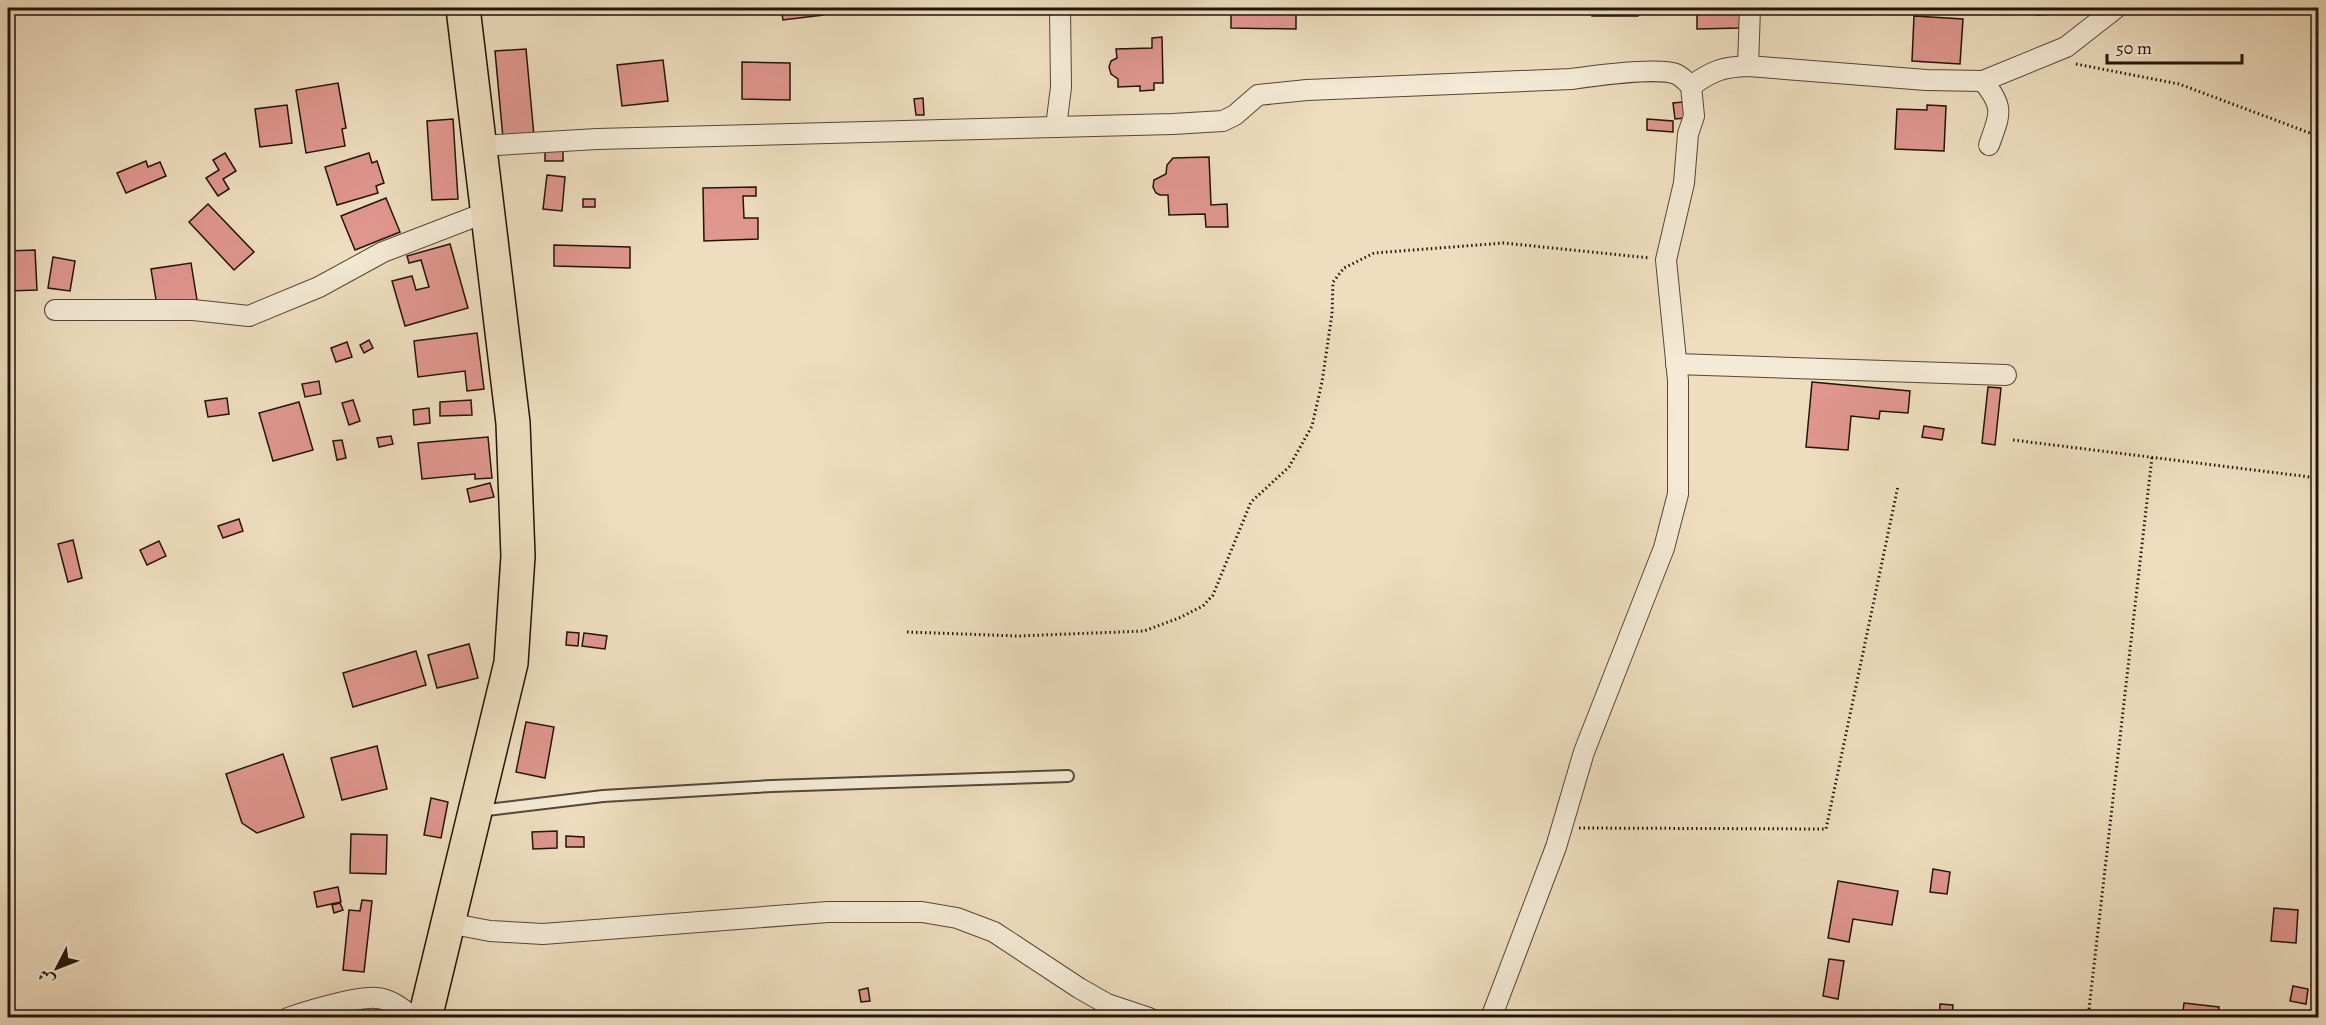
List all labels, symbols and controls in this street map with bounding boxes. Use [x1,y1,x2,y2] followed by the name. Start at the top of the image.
[2107,27,2242,65] scale bar
[2116,36,2152,60] text: 50 m
[27,938,87,998] north arrow
[33,964,60,991] text: ش

